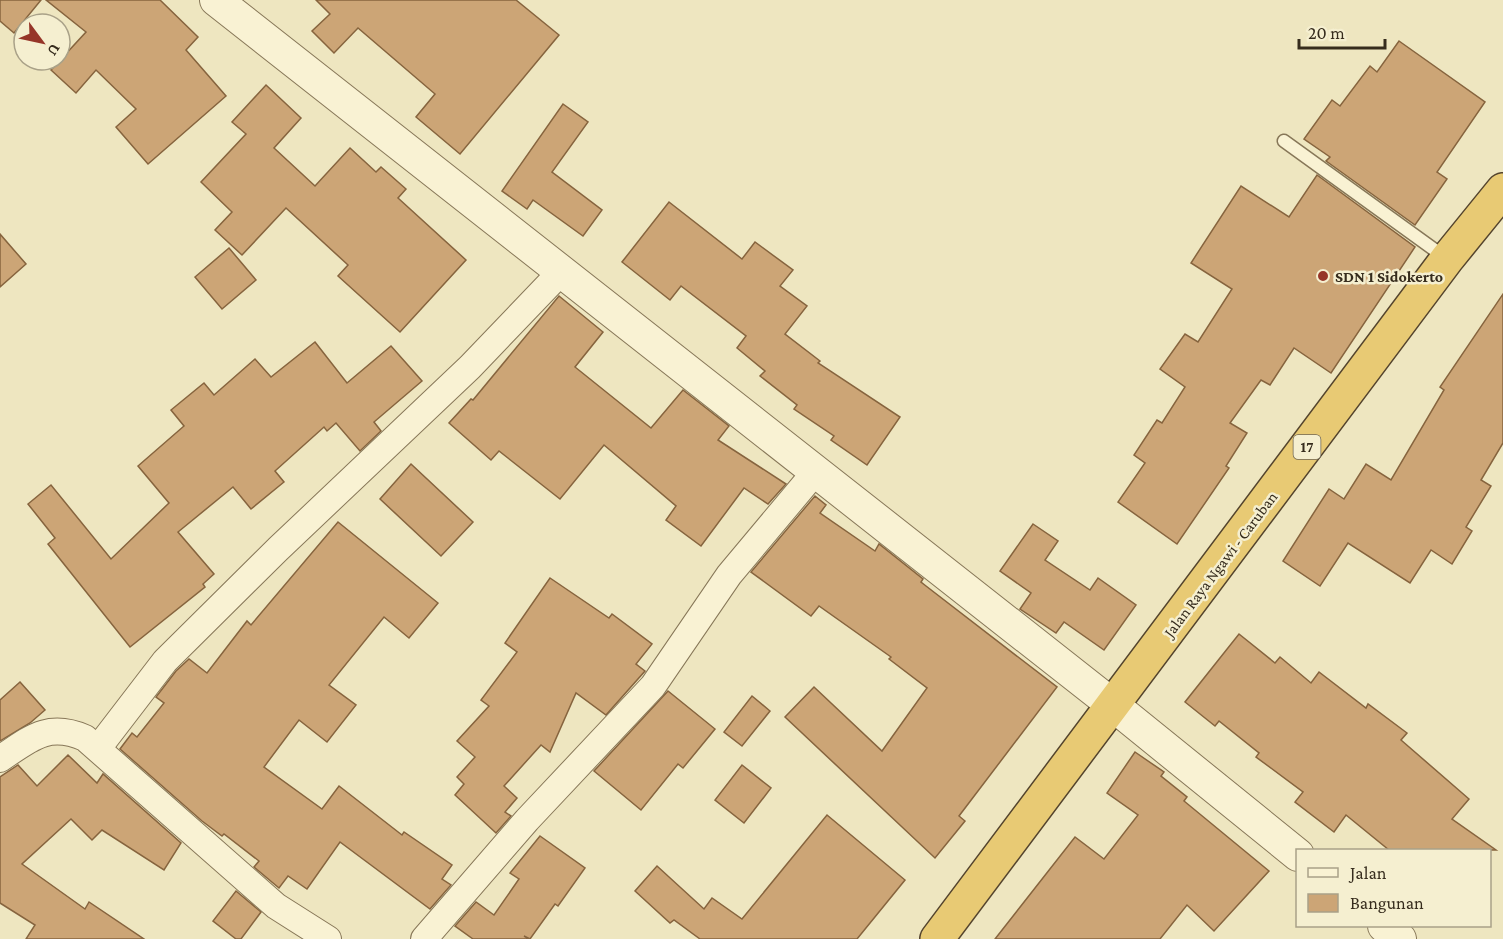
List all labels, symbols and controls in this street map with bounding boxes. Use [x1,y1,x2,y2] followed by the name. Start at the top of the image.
[12,12,72,72] north arrow
[1299,12,1384,50] scale bar
[1308,23,1345,43] text: 20 m
[44,41,64,59] text: U
[1335,268,1443,285] place label: SDN 1 Sidokerto
[1316,269,1330,283] marker: SDN 1 Sidokerto
[1294,435,1320,459] road number: 17
[1159,488,1282,642] street label: Jalan Raya Ngawi - Caruban
[1296,849,1491,927] legend
[1348,863,1387,883] text: Jalan
[1350,893,1424,913] text: Bangunan

